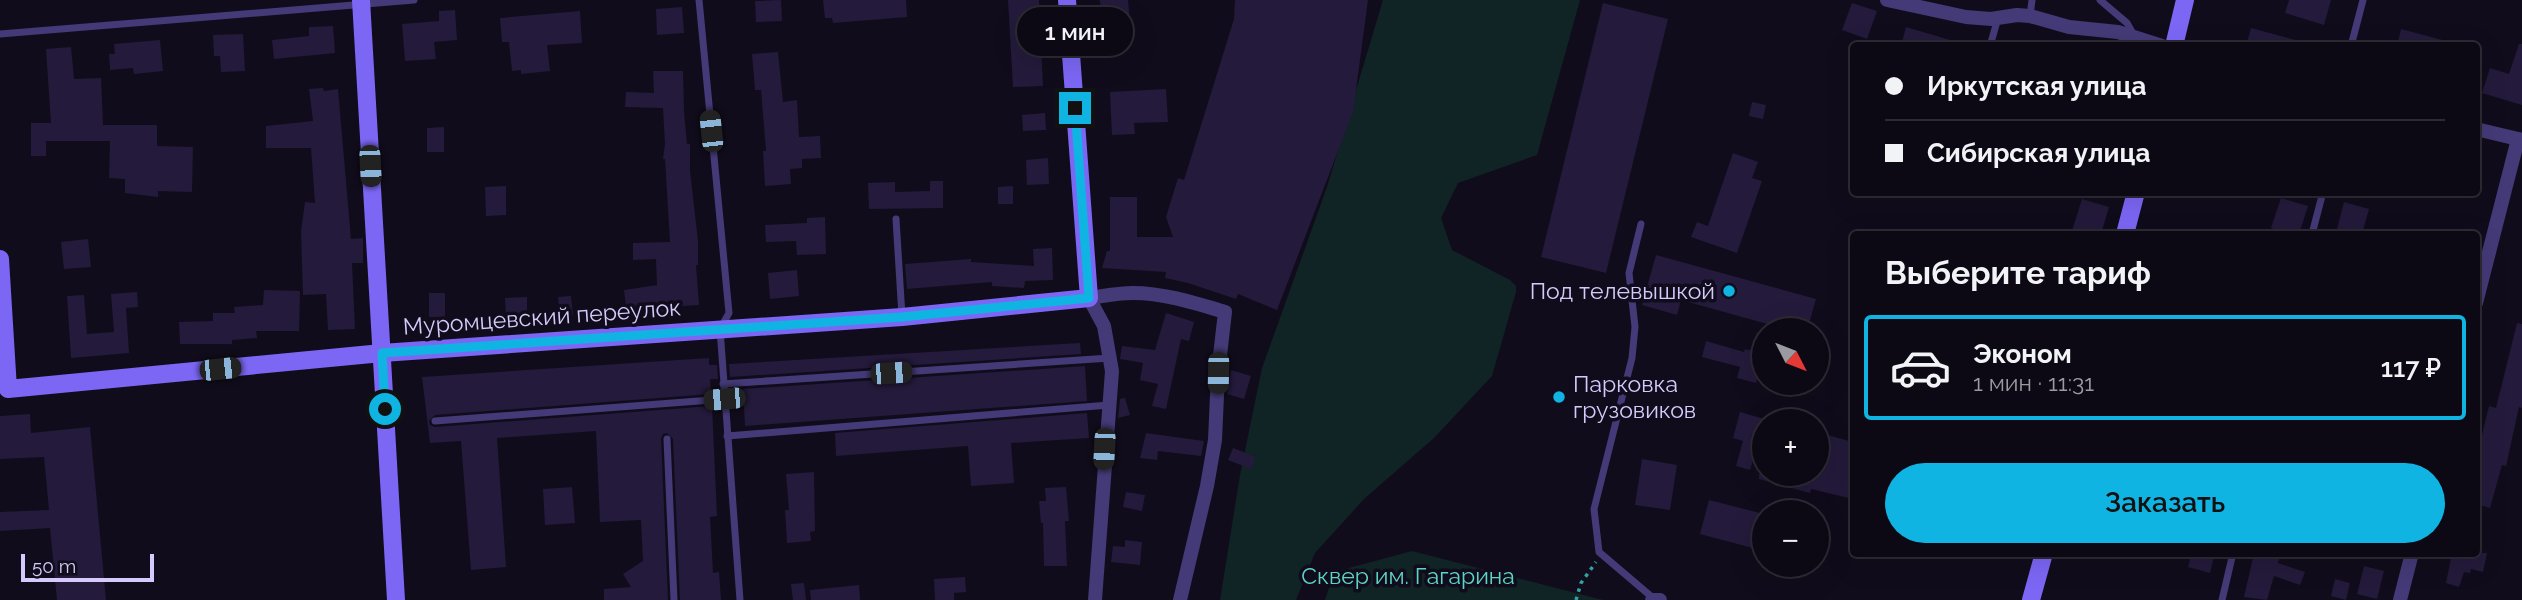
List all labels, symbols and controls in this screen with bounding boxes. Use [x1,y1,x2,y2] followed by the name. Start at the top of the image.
[1017,7,1133,56] callout: 1 мин
[1045,18,1105,45] text: 1 мин
[1927,71,2146,101] text: Иркутская улица
[1059,92,1091,124] route end
[699,109,724,153] car
[1927,138,2150,168] text: Сибирская улица
[359,144,382,188] car
[1885,254,2151,291] text: Выберите тариф
[1530,277,1715,304] place label: Под телевышкой
[1721,283,1737,299] marker: Под телевышкой
[402,293,682,340] street label: Муромцевский переулок
[1752,318,1829,396] north arrow
[1752,318,1829,577] map controls
[1889,336,1952,399] icon: car
[1973,339,2072,369] text: Эконом
[1208,352,1229,394] car
[2381,353,2441,383] text: 117 ₽
[199,356,242,382] car
[870,361,913,385] car
[1973,369,2094,396] text: 1 мин · 11:31
[1573,370,1696,423] place label: Парковка грузовиков
[703,387,746,411] car
[1551,389,1567,405] marker: Парковка грузовиков
[369,393,401,425] route start
[1752,409,1829,486] button: +
[1093,427,1116,471] car
[1885,463,2445,543] button: Заказать
[1752,500,1829,577] button: −
[21,551,154,583] scale bar
[32,555,76,577] text: 50 m
[1301,562,1515,589] park label: Сквер им. Гагарина

